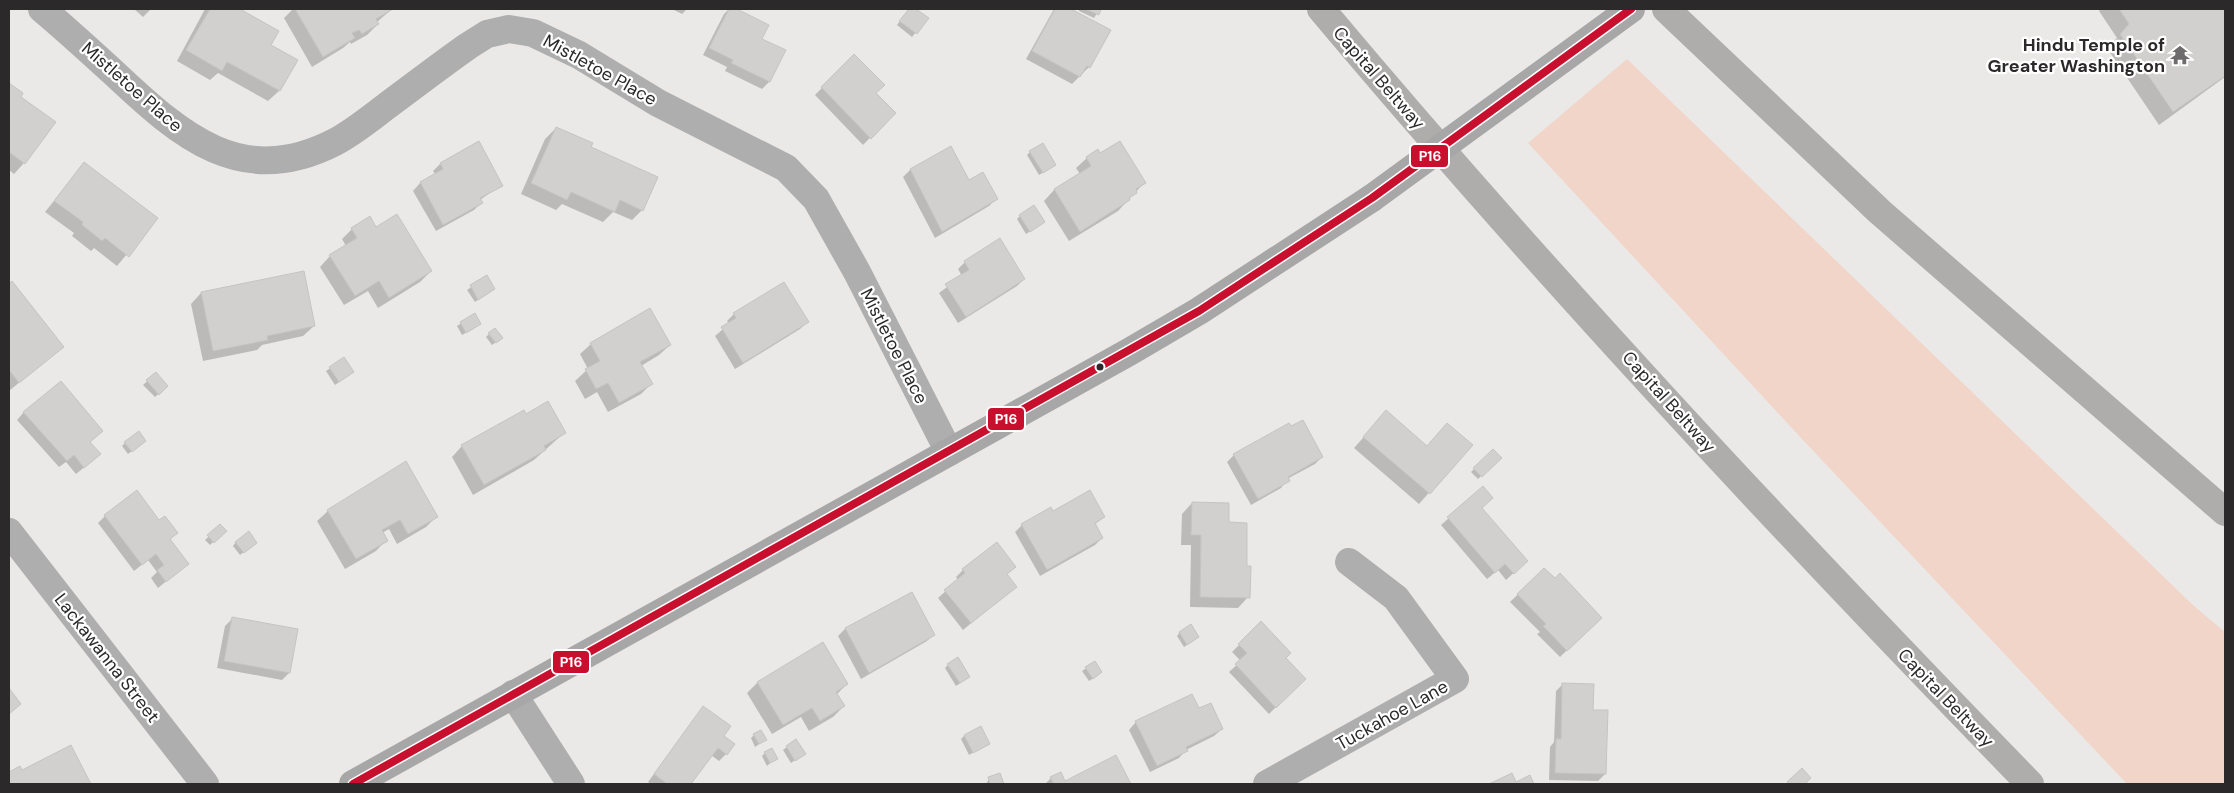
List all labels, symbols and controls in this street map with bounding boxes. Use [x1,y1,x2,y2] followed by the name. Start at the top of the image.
[1328,21,1430,135] street label: Capital Beltway
[539,29,661,111] street label: Mistletoe Place
[1988,33,2165,78] place label: Hindu Temple of Greater Washington
[76,36,188,138] street label: Mistletoe Place
[2169,44,2191,66] temple icon: Hindu Temple of Greater Washington
[1410,144,1449,168] line badge: P16
[1419,147,1441,165] text: P16
[855,284,933,408] street label: Mistletoe Place
[1617,346,1721,458] street label: Capital Beltway
[1095,362,1105,372] unlabelled marker
[987,407,1025,431] line badge: P16
[995,410,1017,428] text: P16
[49,588,165,728] street label: Lackawanna Street
[1893,643,1999,753] street label: Capital Beltway
[552,650,590,674] line badge: P16
[560,653,582,671] text: P16
[1332,674,1452,756] street label: Tuckahoe Lane

